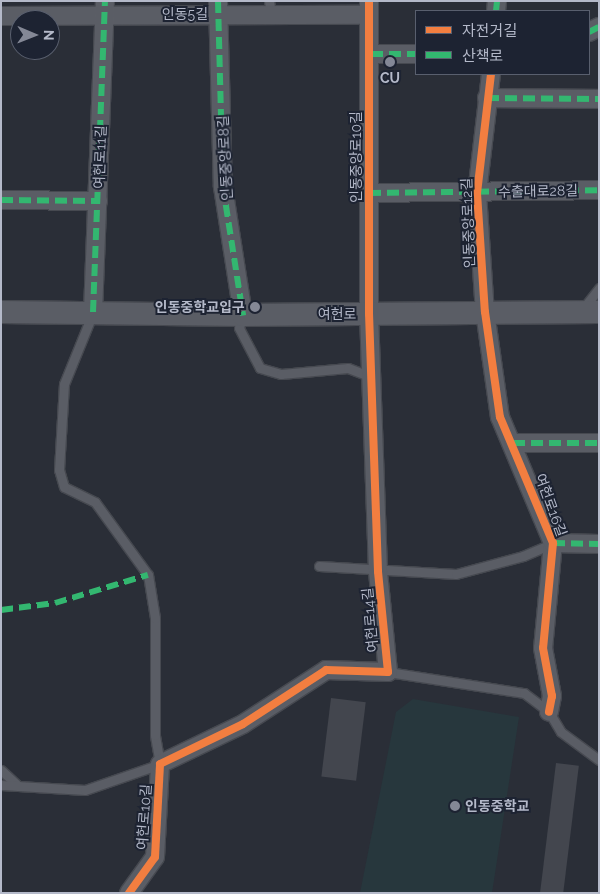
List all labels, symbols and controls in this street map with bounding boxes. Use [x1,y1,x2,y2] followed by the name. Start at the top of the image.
[162,6,208,22] street label: 인동5길
[10,10,60,60] north arrow
[415,10,590,75] legend
[462,22,517,40] text: 자전거길
[41,30,57,41] text: N
[462,47,503,65] text: 산책로
[384,56,396,68] marker: CU
[380,70,400,86] place label: CU
[348,111,364,203] street label: 인동중앙로10길
[214,115,236,201] street label: 인동중앙로8길
[90,125,110,189] street label: 여헌로11길
[458,177,478,269] street label: 인동중앙로12길
[498,182,578,200] street label: 수출대로28길
[155,299,245,315] place label: 인동중학교입구
[249,301,261,313] marker: 인동중학교입구
[318,306,356,322] street label: 여헌로
[532,471,570,539] street label: 여헌로16길
[359,587,381,653] street label: 여헌로14길
[133,783,155,851] street label: 여헌로10길
[465,798,529,814] place label: 인동중학교
[449,800,461,812] marker: 인동중학교

